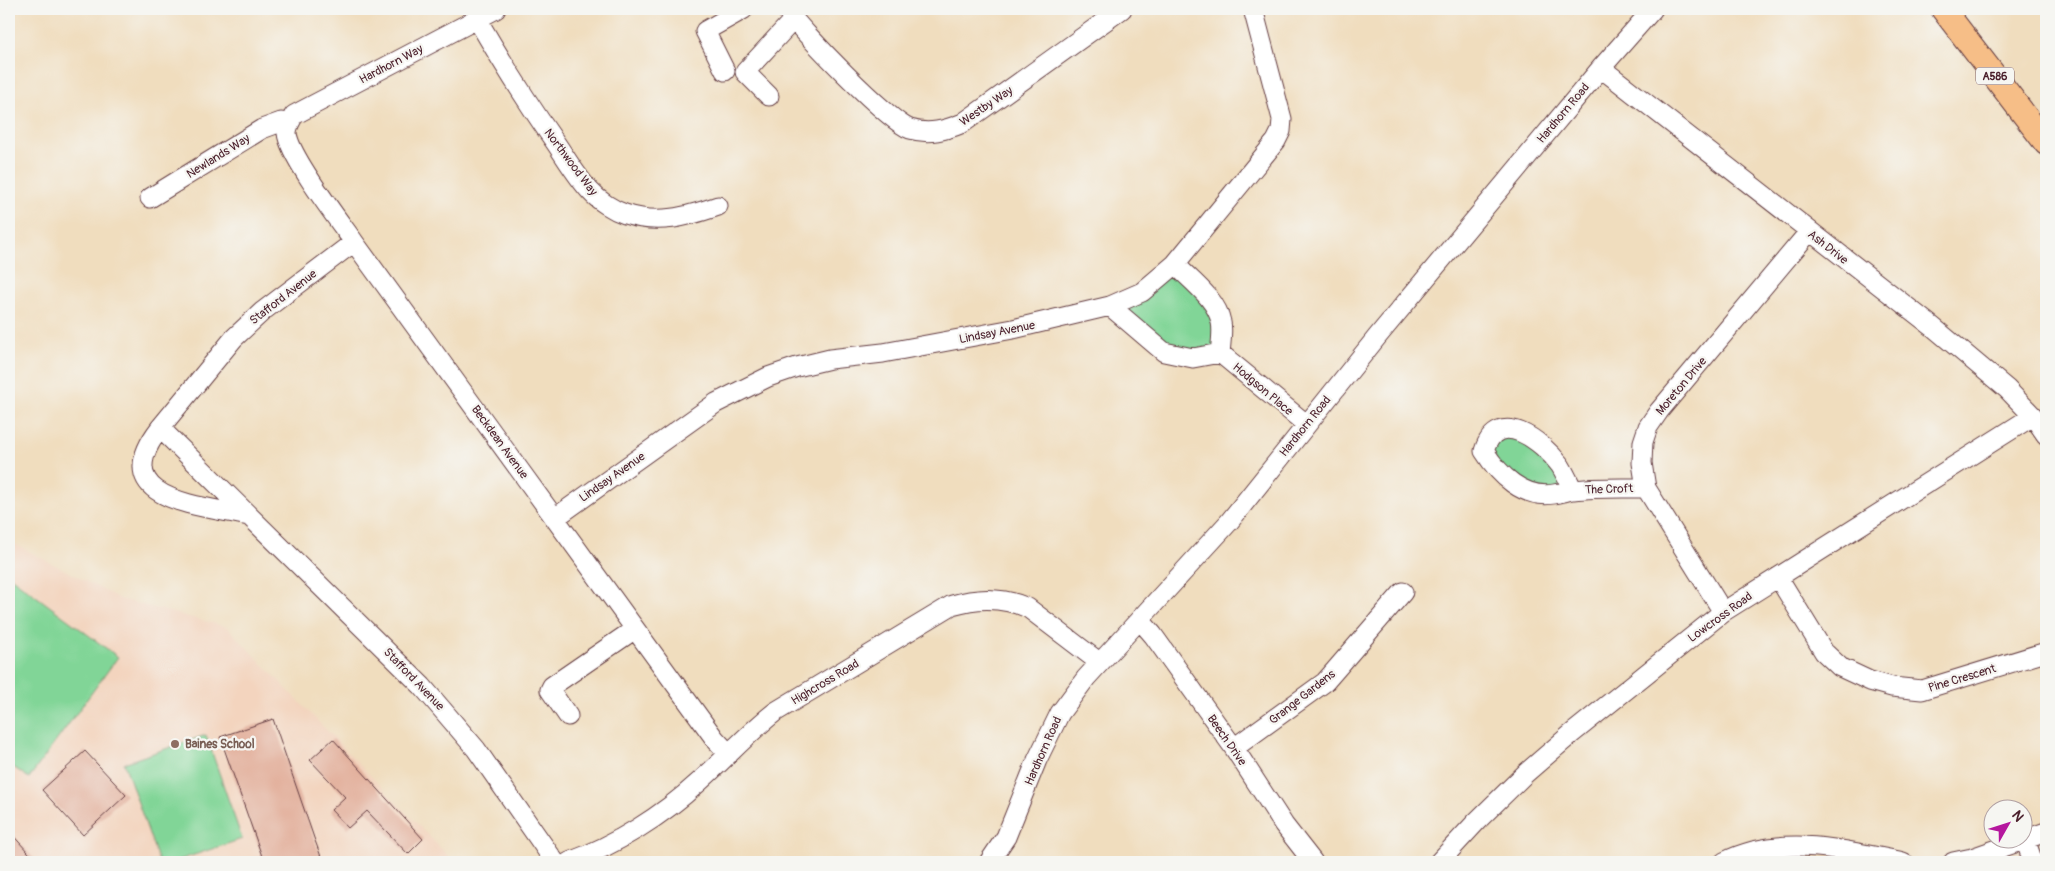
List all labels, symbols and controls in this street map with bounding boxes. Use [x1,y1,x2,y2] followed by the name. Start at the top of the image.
[357,41,426,87] street label: Hardhorn Way
[1976,68,2014,84] road number: A586
[1534,80,1593,146] street label: Hardhorn Road
[957,83,1016,130] street label: Westby Way
[541,126,601,199] street label: Northwood Way
[184,131,253,182] street label: Newlands Way
[1805,227,1851,268] street label: Ash Drive
[247,266,320,328] street label: Stafford Avenue
[958,318,1036,347] street label: Lindsay Avenue
[1653,354,1710,418] street label: Moreton Drive
[1229,360,1296,419] street label: Hodgson Place
[1276,393,1334,460] street label: Hardhorn Road
[468,403,531,482] street label: Beckdean Avenue
[576,449,648,506] street label: Lindsay Avenue
[1585,481,1634,498] street label: The Croft
[1685,589,1756,646] street label: Lowcross Road
[380,645,447,714] street label: Stafford Avenue
[789,656,862,709] street label: Highcross Road
[1926,661,1998,696] street label: Pine Crescent
[1266,666,1339,728] street label: Grange Gardens
[1204,712,1250,769] street label: Beech Drive
[1022,714,1065,788] street label: Hardhorn Road
[185,737,255,752] place label: Baines School
[169,738,181,750] marker: Baines School
[1982,798,2032,848] north arrow
[2008,807,2027,825] text: N

